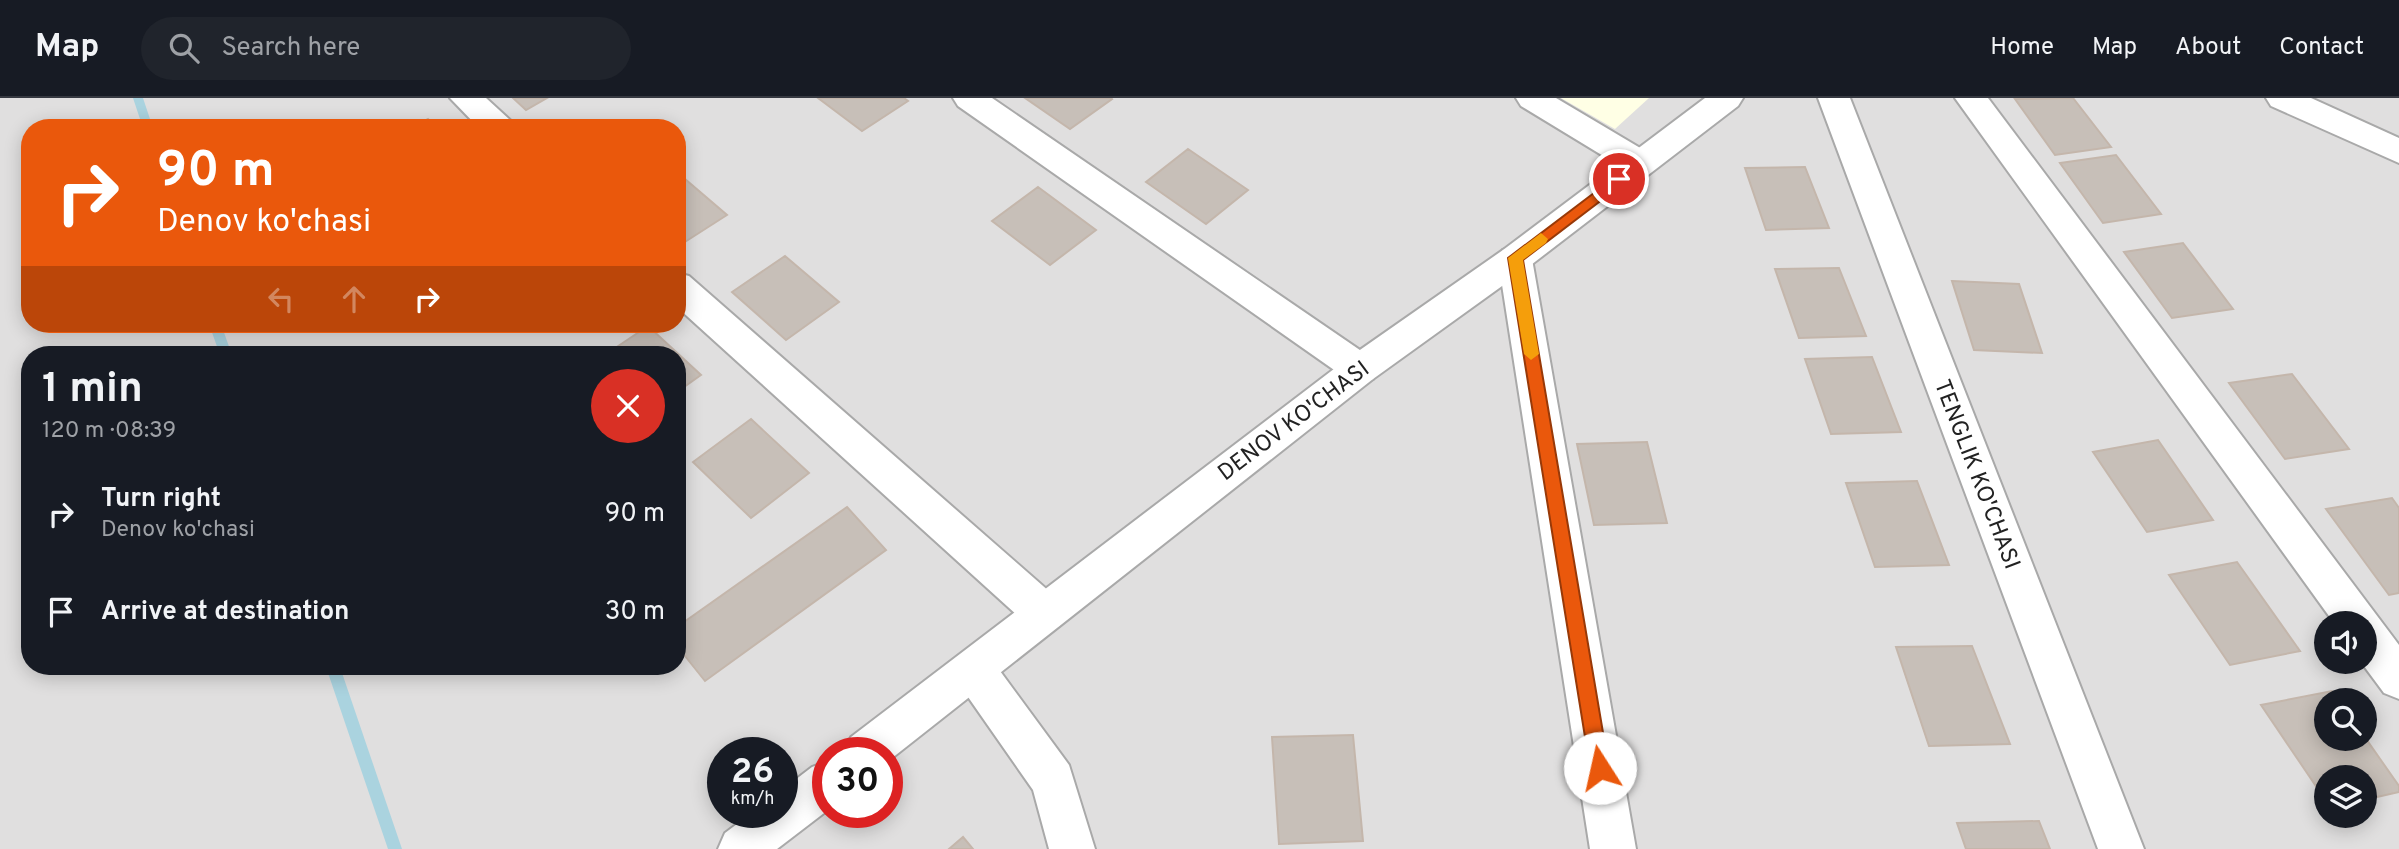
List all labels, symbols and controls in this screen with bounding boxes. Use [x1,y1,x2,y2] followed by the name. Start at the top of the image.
[141,17,631,80] search box
[35,27,99,69] text: Map
[165,29,203,67] icon: search
[221,32,360,65] text: Search here
[1990,33,2054,63] text: Home
[2092,33,2137,63] text: Map
[2175,33,2241,63] text: About
[2279,33,2364,63] text: Contact
[157,142,275,204] text: 90 m
[42,147,133,238] icon: right
[1589,149,1649,209] pin
[1600,160,1638,198] icon: arrive
[157,203,371,243] text: Denov ko'chasi
[262,280,300,318] icon: left
[335,280,373,318] icon: ahead
[408,280,446,318] icon: right
[1213,356,1376,488] street label: DENOV KO'CHASI
[42,364,143,417] text: 1 min
[591,369,665,443] button: close
[1926,376,2025,574] street label: TENGLIK KO'CHASI
[42,417,176,446] text: 120 m · 08:39
[101,483,221,516] text: Turn right
[42,495,80,533] icon: right
[605,498,665,531] text: 90 m
[101,516,255,545] text: Denov ko'chasi
[42,593,80,631] icon: arrive
[101,596,349,629] text: Arrive at destination
[605,596,665,629] text: 30 m
[2314,611,2377,828] map controls
[2314,611,2377,674] button: sound
[2314,688,2377,751] button: search
[1563,731,1637,805] position arrow
[812,737,903,828] speed limit sign: 30
[731,751,774,795] text: 26
[2314,765,2377,828] button: layers
[731,788,774,811] text: km/h

